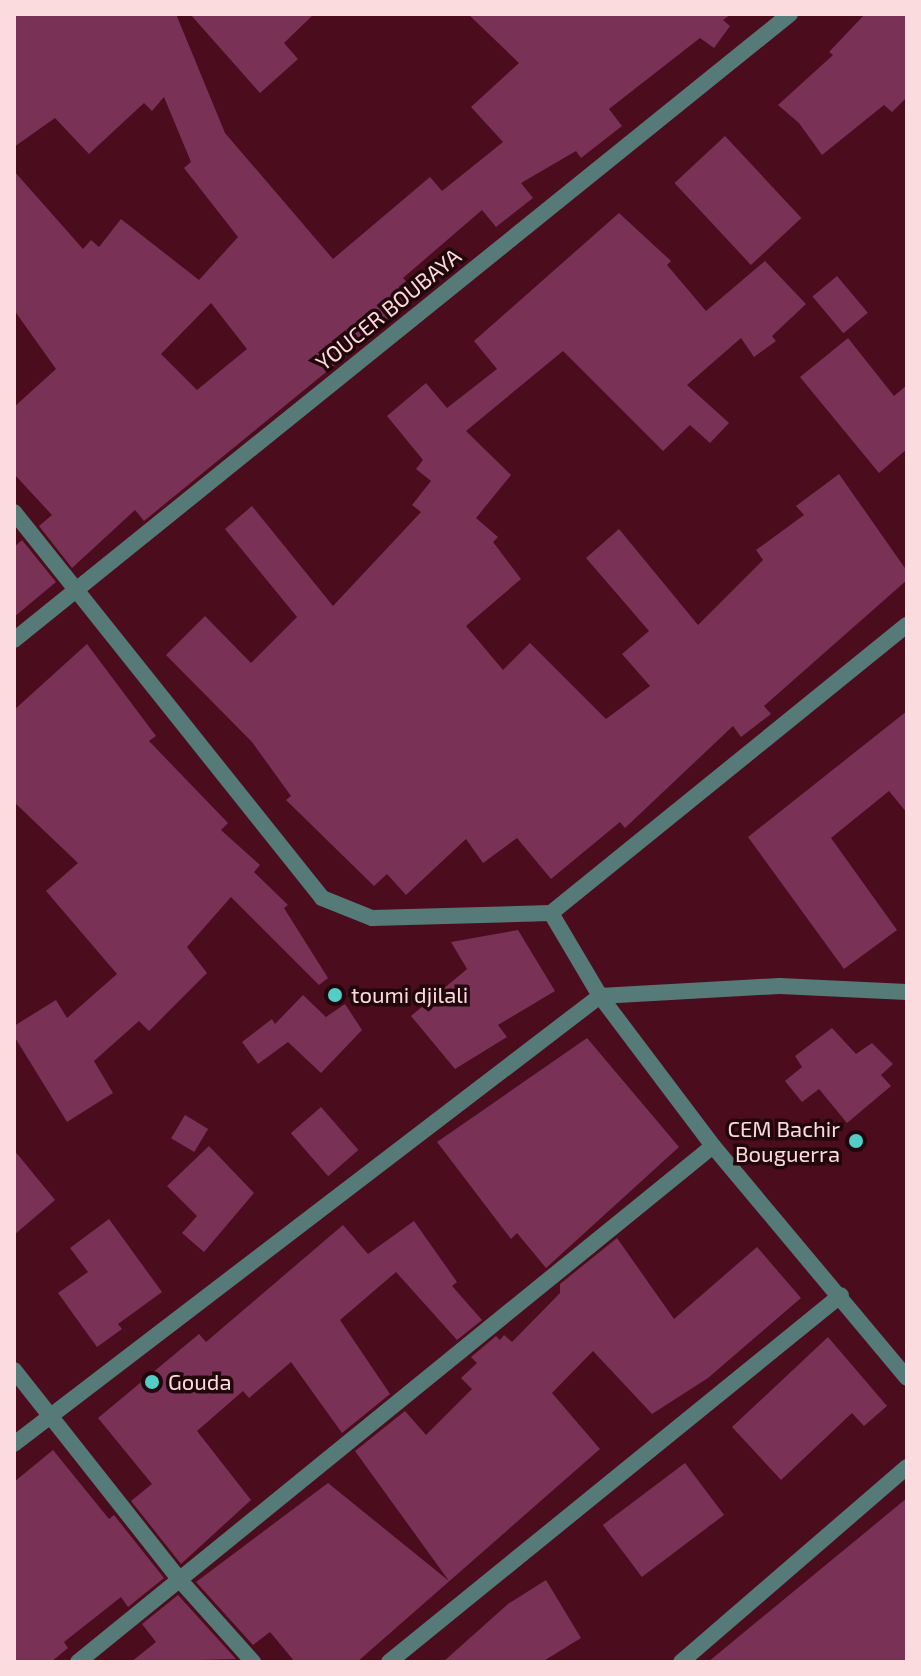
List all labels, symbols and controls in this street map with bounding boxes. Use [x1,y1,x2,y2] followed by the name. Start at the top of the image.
[310,242,466,376] street label: YOUCER BOUBAYA
[351,982,468,1008] place label: toumi djilali
[326,986,344,1004] marker: toumi djilali
[727,1115,840,1166] place label: CEM Bachir Bouguerra
[847,1132,865,1150] marker: CEM Bachir Bouguerra
[168,1369,232,1395] place label: Gouda
[143,1373,161,1391] marker: Gouda

